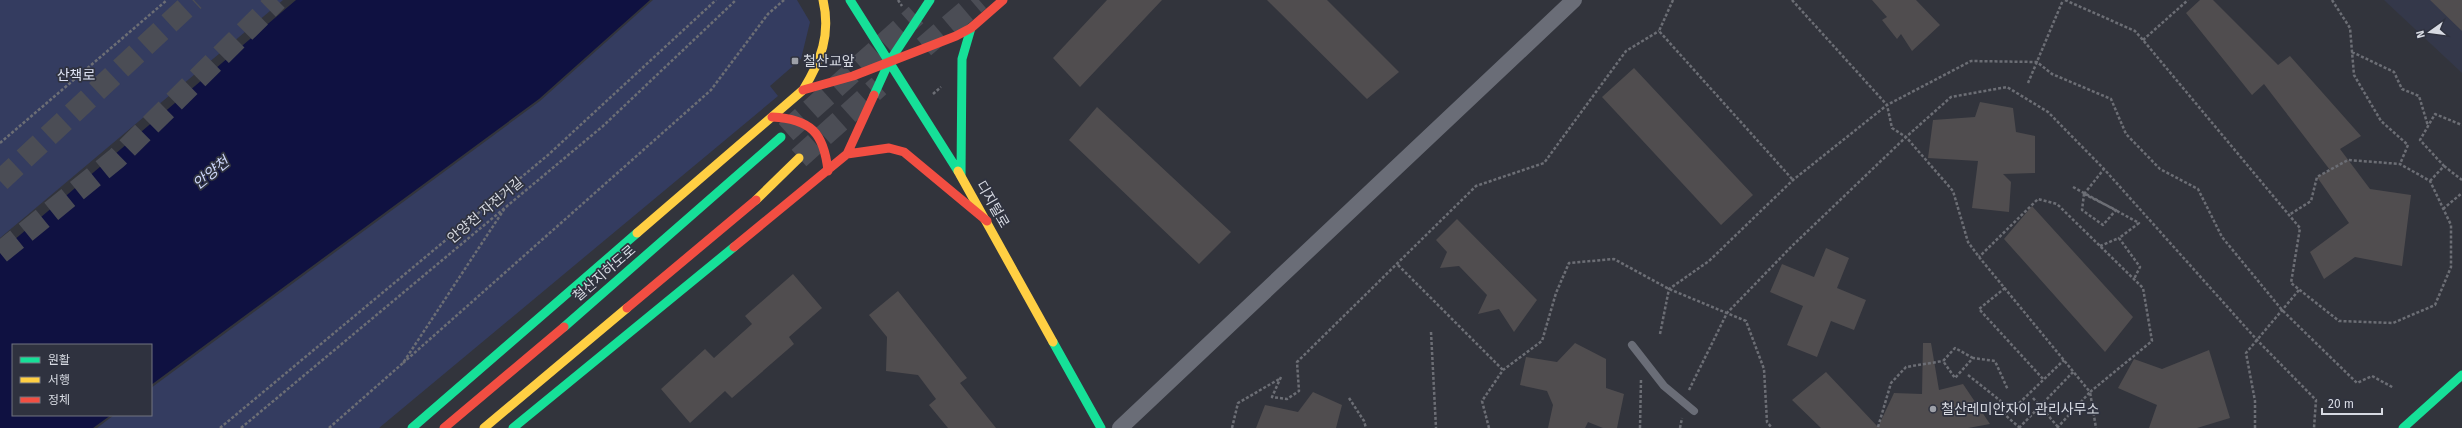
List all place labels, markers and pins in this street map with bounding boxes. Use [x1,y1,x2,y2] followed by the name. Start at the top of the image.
[803,53,855,70] place label: 철산교앞
[790,56,800,66] marker: 철산교앞
[1941,401,2099,418] place label: 철산레미안자이 관리사무소
[1928,404,1938,414] marker: 철산레미안자이 관리사무소

